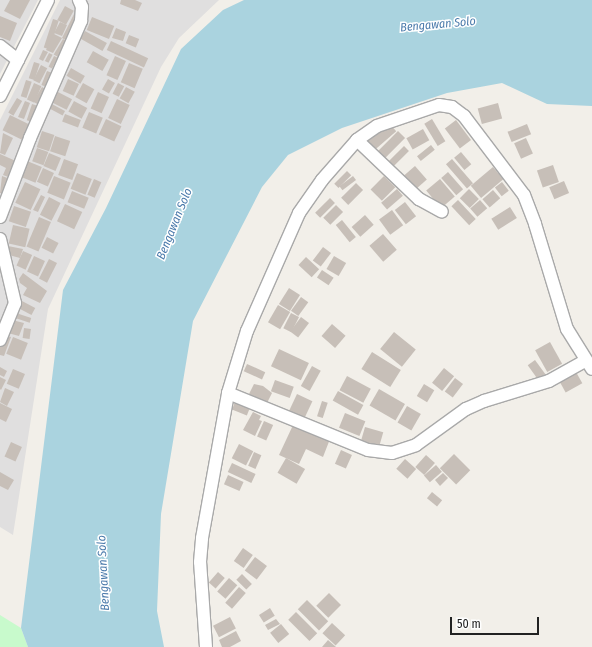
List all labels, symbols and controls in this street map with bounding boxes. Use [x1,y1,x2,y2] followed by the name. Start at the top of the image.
[400,15,476,35] water label: Bengawan Solo
[154,186,196,262] water label: Bengawan Solo
[95,535,113,611] water label: Bengawan Solo
[452,609,541,635] scale bar
[457,617,481,631] text: 50 m

